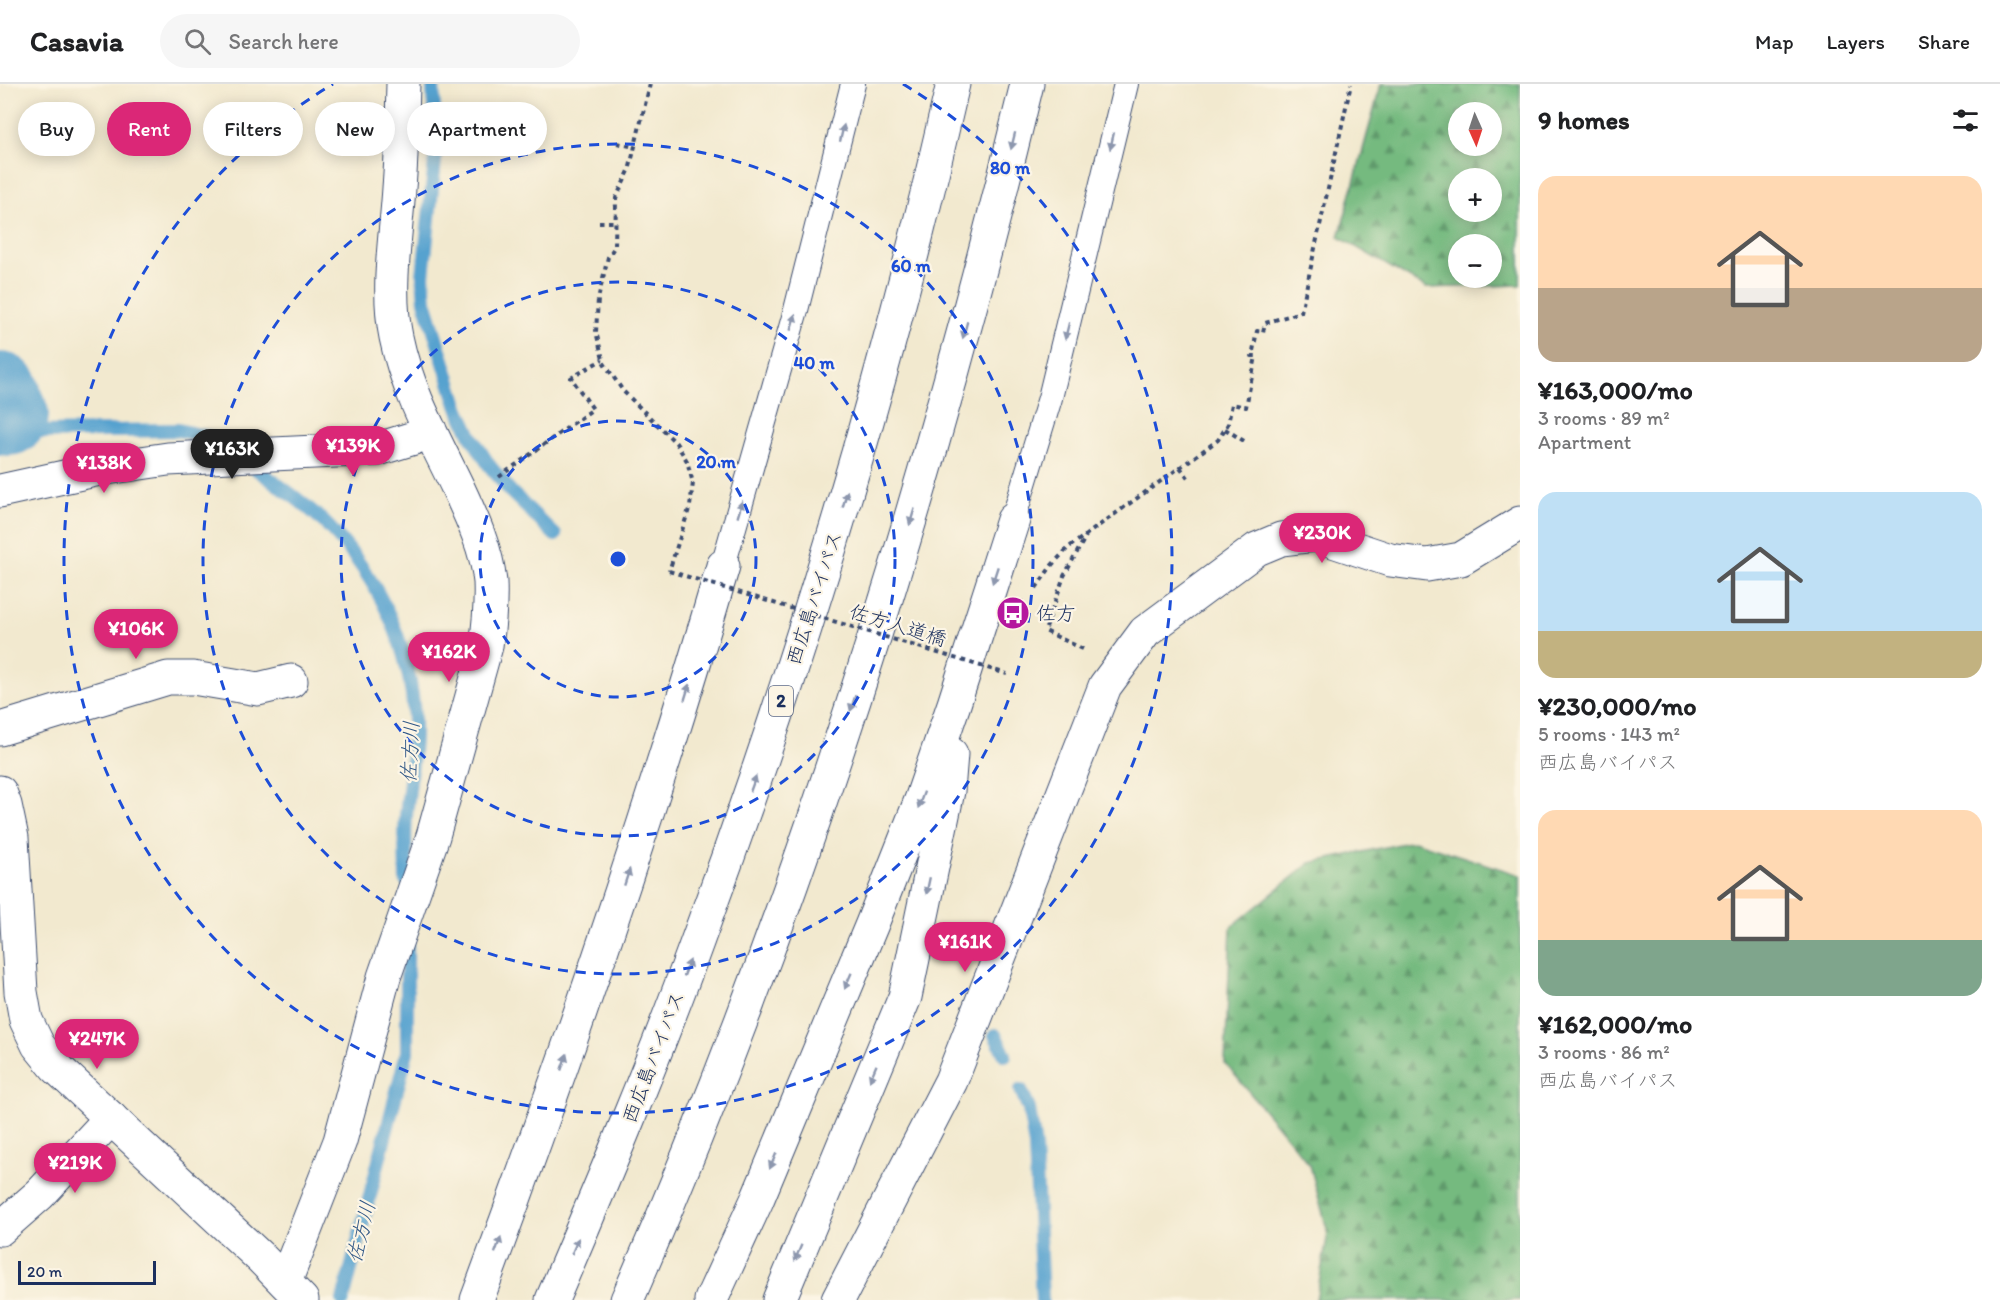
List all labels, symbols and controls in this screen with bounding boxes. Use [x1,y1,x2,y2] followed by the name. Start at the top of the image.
[160,14,580,68] search box
[30,24,124,58] text: Casavia
[181,25,214,58] icon: search
[229,28,339,55] text: Search here
[1755,29,1794,54] text: Map
[1827,29,1885,54] text: Layers
[1918,29,1970,54] text: Share
[18,102,95,156] chip: Buy
[107,102,191,156] chip: Rent
[203,102,303,156] chip: Filters
[315,102,395,156] chip: New
[407,102,547,156] chip: Apartment
[1448,102,1502,156] north arrow
[1448,102,1502,288] map controls
[1538,104,1630,136] text: 9 homes
[1949,104,1982,137] icon: filters
[838,123,847,142] one-way arrow
[1008,132,1018,150] one-way arrow
[1107,132,1117,150] one-way arrow
[990,157,1031,179] text: 80 m
[1448,168,1502,222] button: +
[1706,215,1814,323] icon: home
[1448,234,1502,288] button: −
[891,255,932,277] text: 60 m
[789,313,798,331] one-way arrow
[960,321,969,339] one-way arrow
[1062,322,1071,340] one-way arrow
[793,352,835,374] text: 40 m
[1538,374,1693,406] text: ¥163,000/mo
[1538,406,1670,430] text: 3 rooms · 89 m²
[311,426,395,477] pin: ¥139K
[190,429,274,480] pin: ¥163K
[1538,430,1631,454] text: Apartment
[326,433,380,457] text: ¥139K
[205,436,259,460] text: ¥163K
[62,443,146,494] pin: ¥138K
[76,450,132,474] text: ¥138K
[696,451,737,473] text: 20 m
[841,490,850,508] one-way arrow
[736,500,745,518] one-way arrow
[906,508,916,526] one-way arrow
[1280,513,1364,564] pin: ¥230K
[1293,520,1351,544] text: ¥230K
[781,528,847,668] street label: 西広島バイパス
[1706,531,1814,639] icon: home
[608,549,628,569] centre of rings
[990,566,999,584] one-way arrow
[995,595,1031,631] bus stop icon: 佐方
[847,599,949,651] street label: 佐方人道橋
[1036,601,1076,625] place label: 佐方
[94,609,178,660] pin: ¥106K
[108,616,164,640] text: ¥106K
[407,632,491,683] pin: ¥162K
[422,639,476,663] text: ¥162K
[682,683,692,701] one-way arrow
[769,686,793,716] road number: 2
[1538,690,1697,722] text: ¥230,000/mo
[848,694,858,712] one-way arrow
[395,720,424,784] water label: 佐方川
[1538,722,1680,746] text: 5 rooms · 143 m²
[1538,750,1678,774] text: 西広島バイパス
[749,775,759,793] one-way arrow
[915,791,925,809] one-way arrow
[1706,849,1814,957] icon: home
[623,868,632,886] one-way arrow
[923,877,932,896] one-way arrow
[923,922,1007,973] pin: ¥161K
[938,929,992,953] text: ¥161K
[683,959,692,977] one-way arrow
[843,973,853,991] one-way arrow
[617,988,689,1126] street label: 西広島バイパス
[1538,1008,1692,1040] text: ¥162,000/mo
[55,1019,139,1070] pin: ¥247K
[69,1026,125,1050] text: ¥247K
[1538,1040,1670,1064] text: 3 rooms · 86 m²
[559,1053,569,1071] one-way arrow
[868,1064,878,1082] one-way arrow
[1538,1068,1678,1092] text: 西広島バイパス
[33,1143,117,1194] pin: ¥219K
[48,1150,102,1174] text: ¥219K
[768,1153,778,1171] one-way arrow
[341,1198,380,1265] water label: 佐方川
[493,1236,503,1254] one-way arrow
[571,1237,580,1255] one-way arrow
[793,1244,803,1262] one-way arrow
[18,1258,156,1286] scale bar
[27,1262,62,1281] text: 20 m

